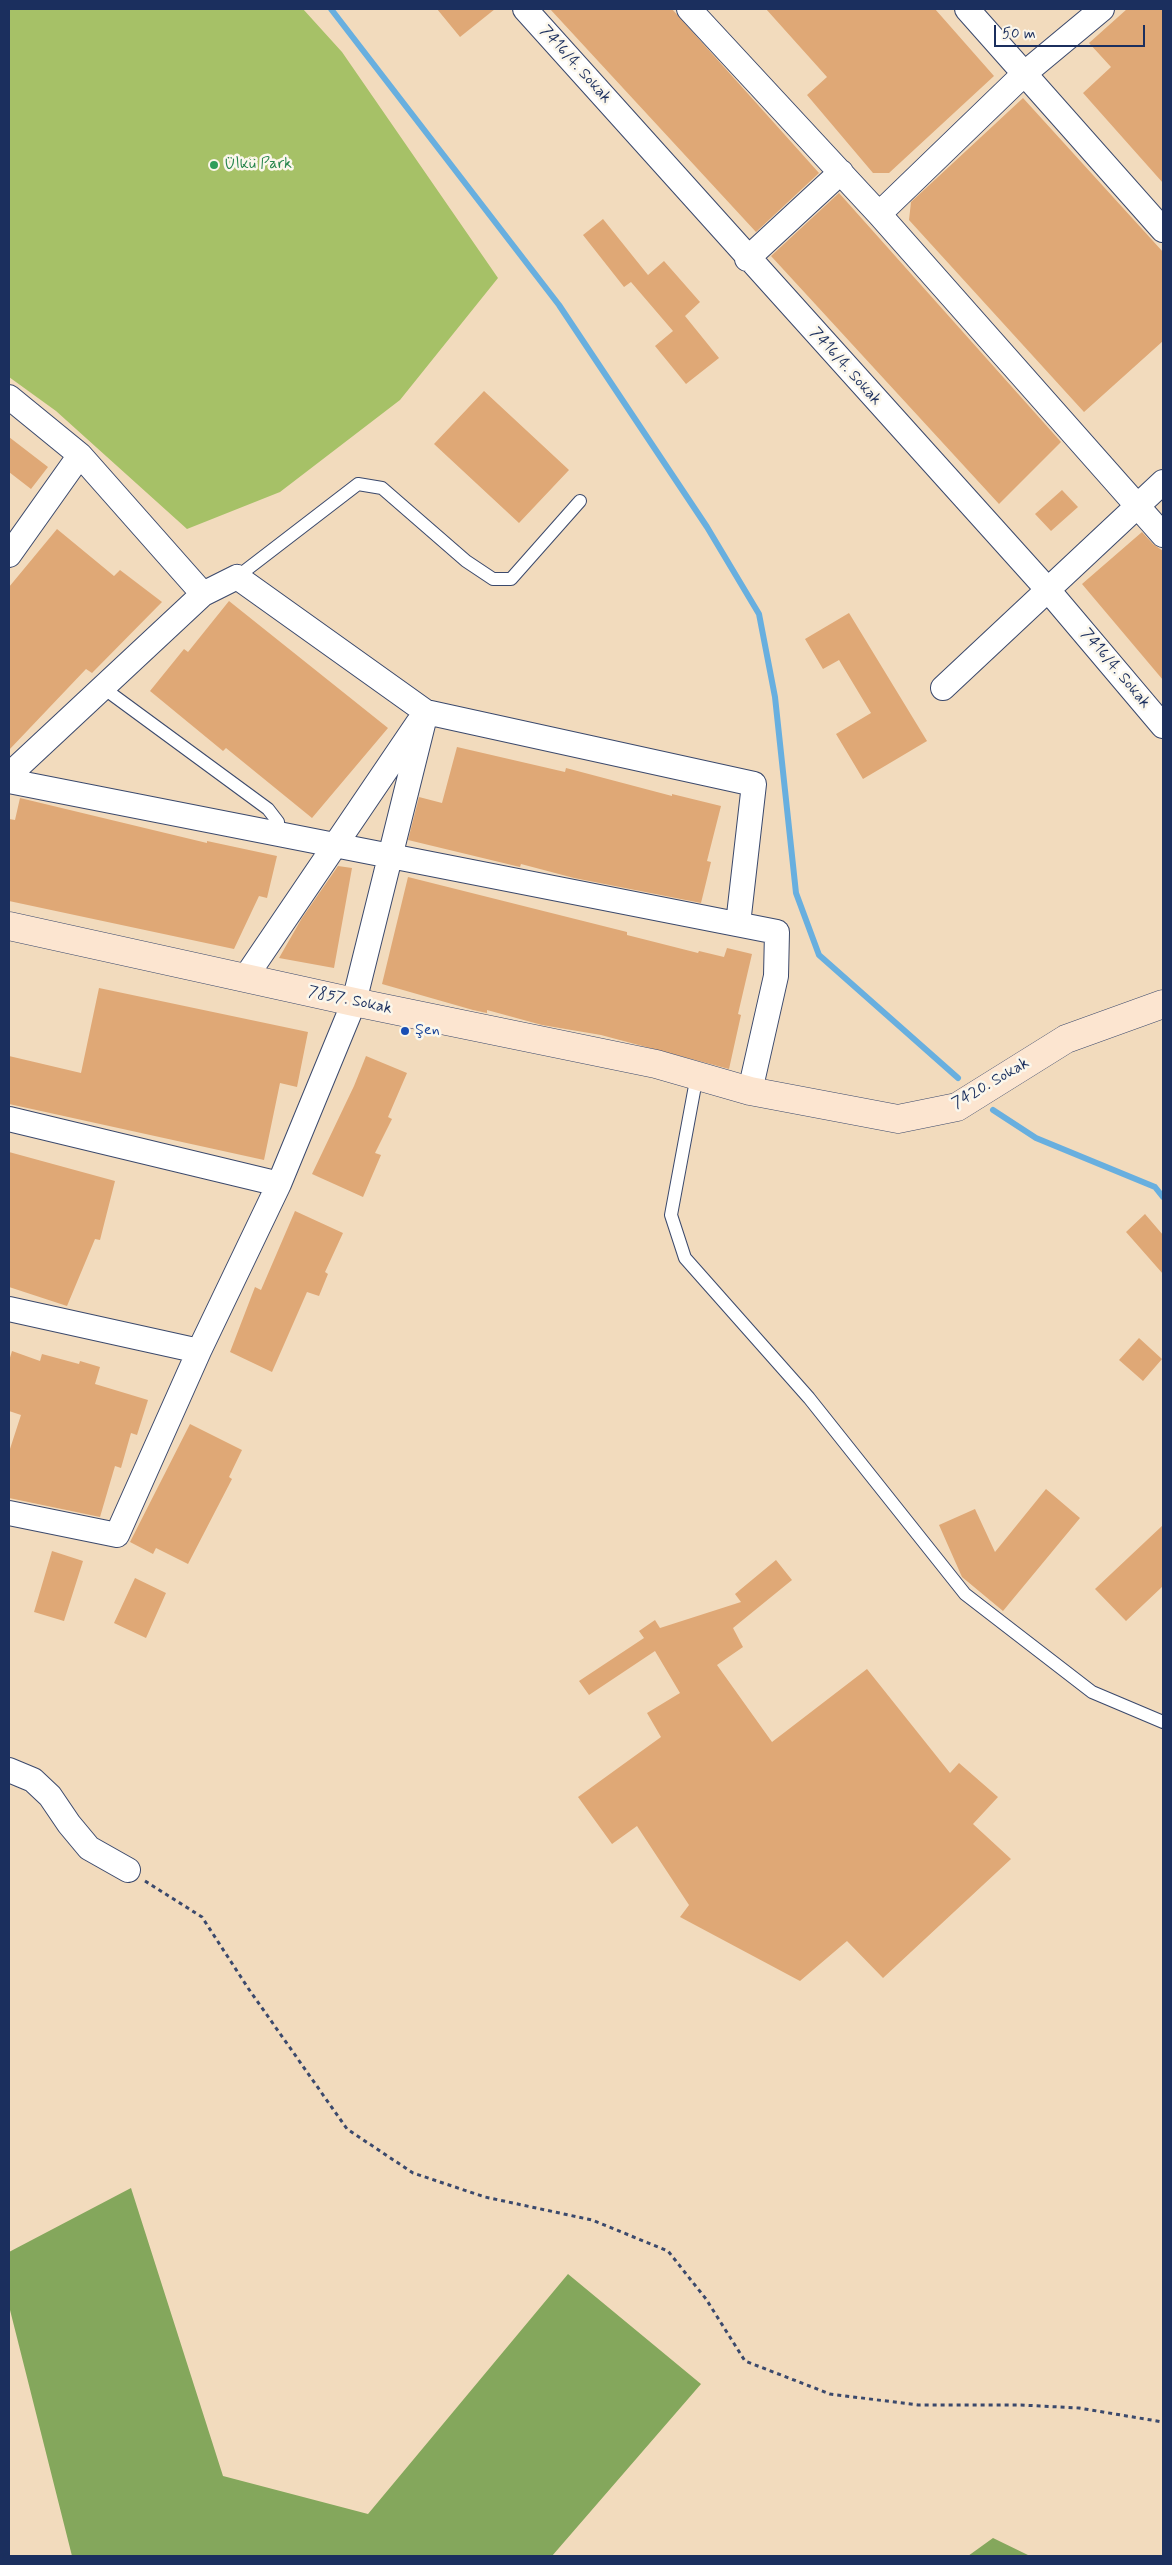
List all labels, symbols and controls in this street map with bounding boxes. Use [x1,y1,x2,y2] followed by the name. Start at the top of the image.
[997,15,1148,47] scale bar
[535,22,615,108] street label: 7416/4. Sokak
[1002,24,1036,44] text: 50 m
[224,155,292,175] place label: Ülkü Park
[208,159,220,171] marker: Ülkü Park
[805,324,885,410] street label: 7416/4. Sokak
[1076,625,1154,713] street label: 7416/4. Sokak
[306,983,394,1019] street label: 7857. Sokak
[415,1021,440,1041] place label: Şen
[399,1025,411,1037] marker: Şen
[949,1054,1033,1114] street label: 7420. Sokak

